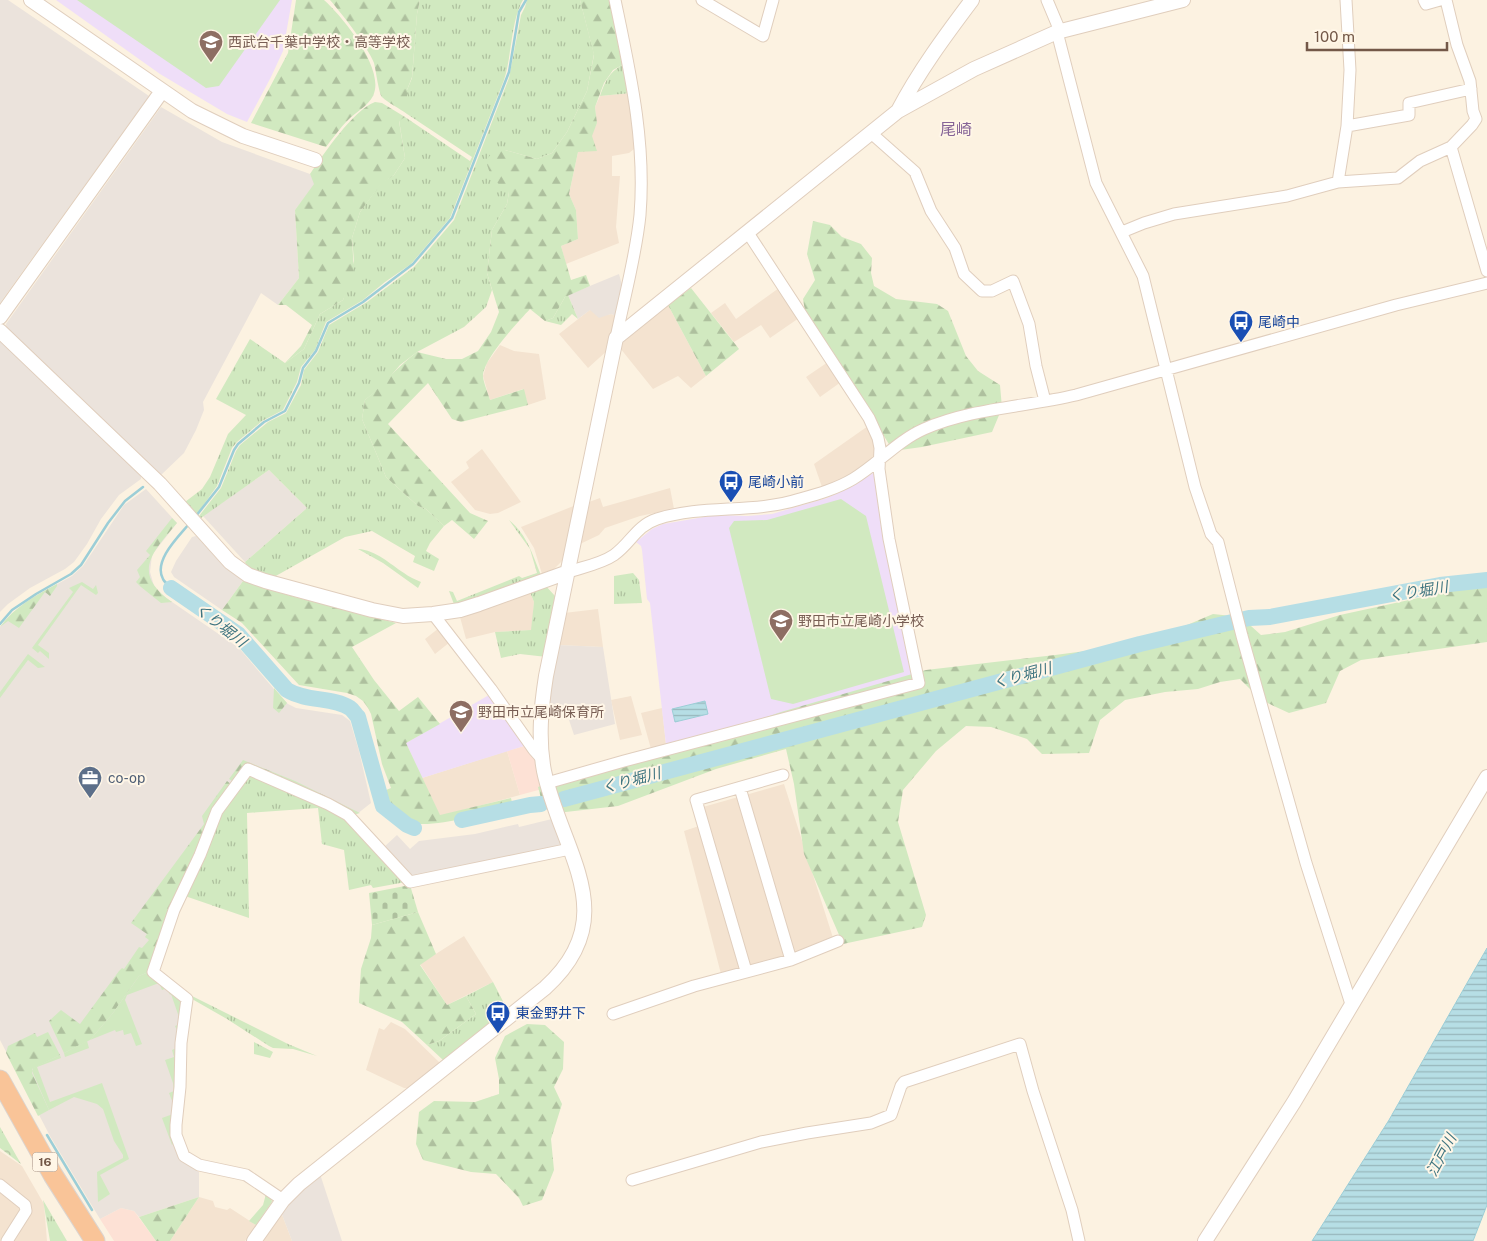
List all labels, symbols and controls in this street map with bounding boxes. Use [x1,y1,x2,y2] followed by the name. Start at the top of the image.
[1307,20,1447,52] scale bar
[1314,28,1355,45] text: 100 m
[198,29,224,63] school or university icon: 西武台千葉中学校・高等学校
[228,34,410,50] place label: 西武台千葉中学校・高等学校
[940,120,972,139] district label: 尾崎
[1228,309,1254,343] bus stop icon: 尾崎中
[1258,314,1300,330] place label: 尾崎中
[718,469,744,503] bus stop icon: 尾崎小前
[748,474,804,490] place label: 尾崎小前
[1387,578,1451,604] water label: くり堀川
[192,600,251,651] water label: くり堀川
[768,608,794,642] school or university icon: 野田市立尾崎小学校
[798,613,924,629] place label: 野田市立尾崎小学校
[991,659,1055,691] water label: くり堀川
[448,699,474,733] school or university icon: 野田市立尾崎保育所
[478,704,604,720] place label: 野田市立尾崎保育所
[600,764,664,796] water label: くり堀川
[77,765,103,799] office icon: co-op
[108,770,145,786] place label: co-op
[485,1000,511,1034] bus stop icon: 東金野井下
[516,1005,586,1021] place label: 東金野井下
[1423,1129,1460,1179] water label: 江戸川
[32,1152,58,1172] road number: 16

